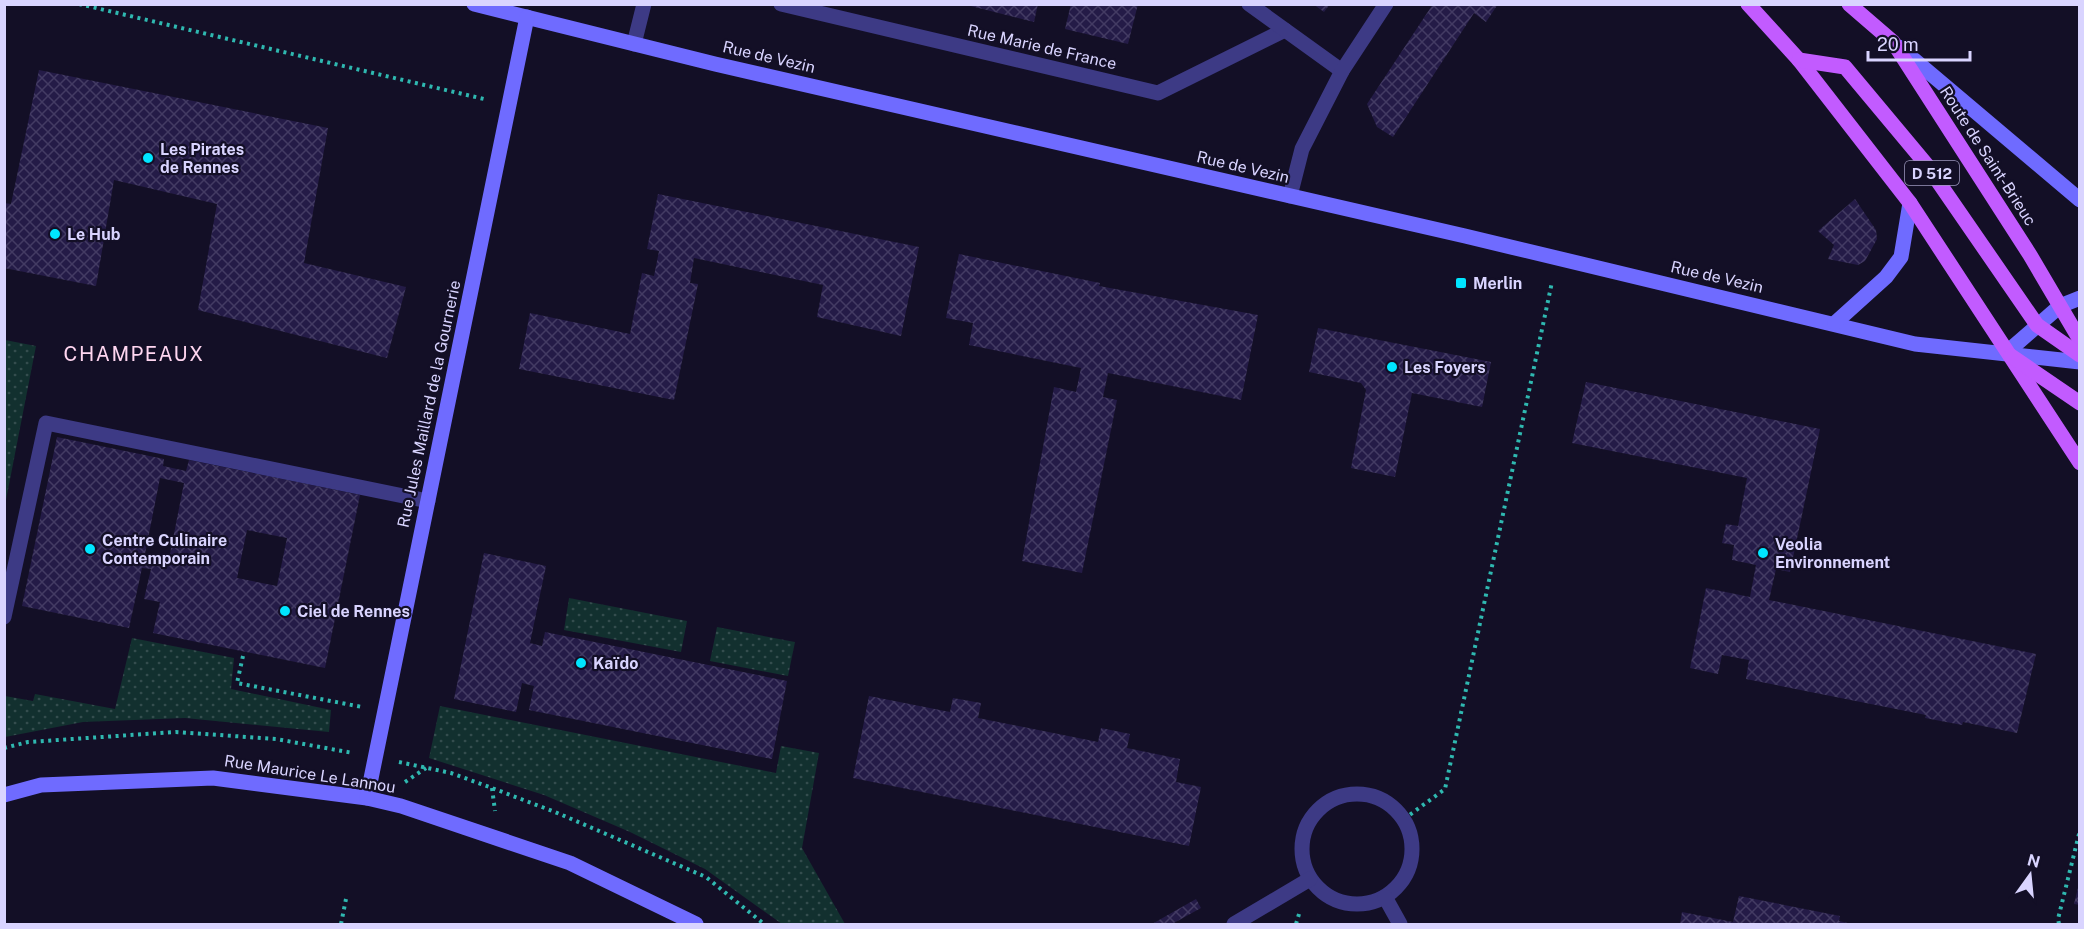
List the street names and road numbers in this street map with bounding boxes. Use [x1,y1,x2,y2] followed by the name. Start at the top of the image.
[966,21,1118,73] street label: Rue Marie de France
[721,37,817,77] street label: Rue de Vezin
[1936,83,2040,229] street label: Route de Saint-Brieuc
[1195,147,1291,187] street label: Rue de Vezin
[1905,161,1959,185] road number: D 512
[1669,257,1765,297] street label: Rue de Vezin
[393,279,465,529] street label: Rue Jules Maillard de la Gournerie
[223,751,397,797] street label: Rue Maurice Le Lannou

